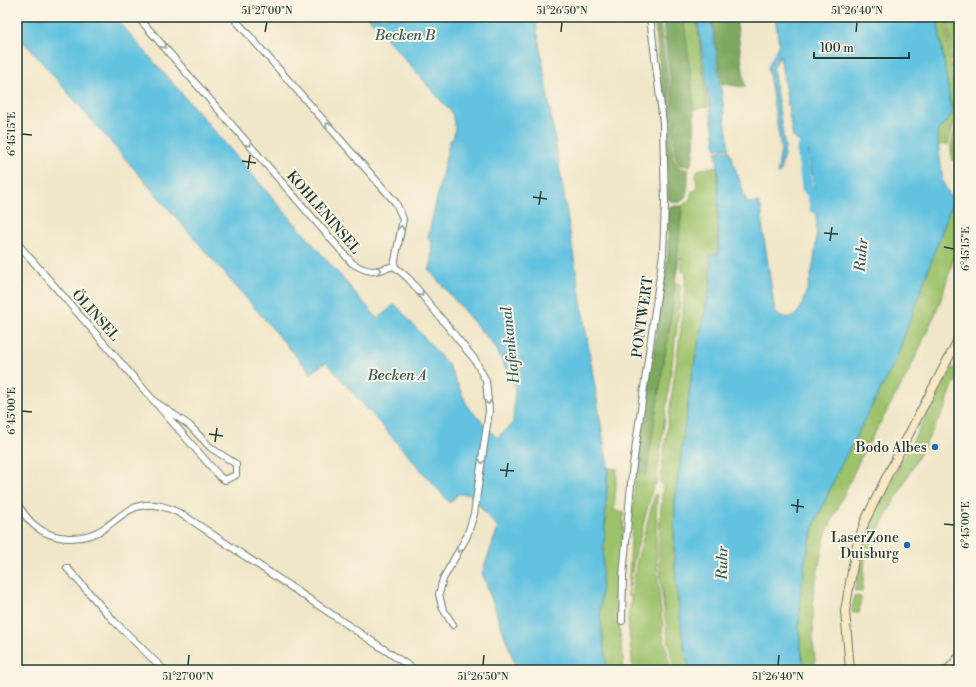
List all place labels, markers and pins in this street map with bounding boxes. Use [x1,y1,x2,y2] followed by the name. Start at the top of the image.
[855,439,927,457] place label: Bodo Albes
[930,442,940,452] marker: Bodo Albes
[831,529,900,563] place label: LaserZone Duisburg
[902,540,912,550] marker: LaserZone Duisburg

